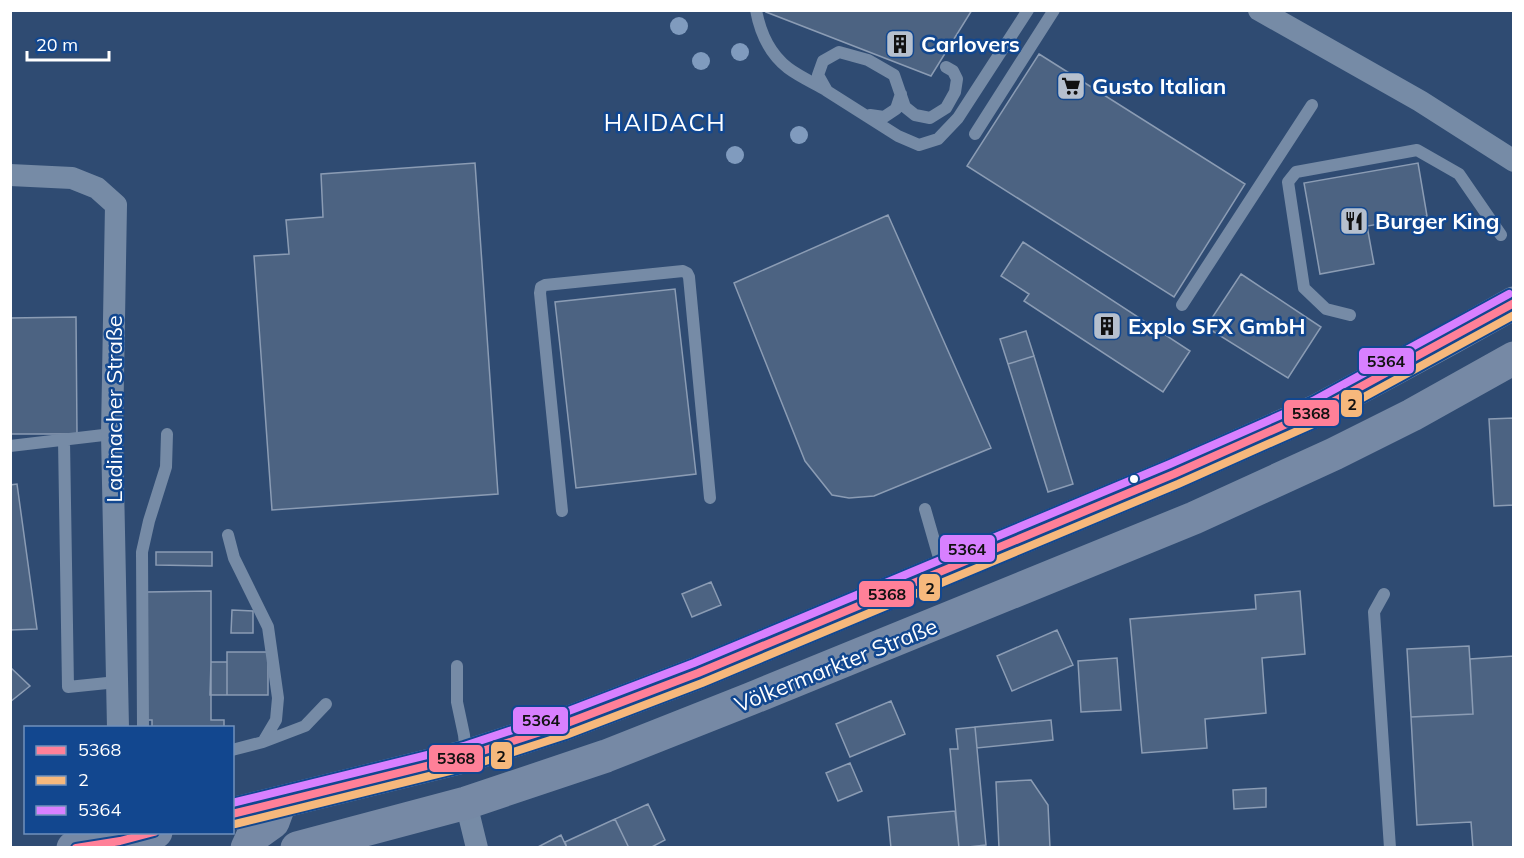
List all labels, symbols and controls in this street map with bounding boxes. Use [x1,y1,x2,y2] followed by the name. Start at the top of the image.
[27,24,110,62] scale bar
[884,28,916,60] building icon: Carlovers
[921,30,1020,58] place label: Carlovers
[36,33,78,56] text: 20 m
[1055,70,1087,102] supermarket icon: Gusto Italian
[1092,72,1226,100] place label: Gusto Italian
[604,107,726,137] district label: HAIDACH
[1338,205,1370,237] restaurant icon: Burger King
[1375,207,1500,235] place label: Burger King
[1091,310,1123,342] building icon: Explo SFX GmbH
[1128,312,1306,340] place label: Explo SFX GmbH
[100,315,128,503] street label: Ladinacher Straße
[1358,347,1415,375] line badge: 5364
[1367,351,1406,371] text: 5364
[1340,389,1363,418] line badge: 2
[1347,394,1357,414] text: 2
[1283,399,1340,427] line badge: 5368
[1292,403,1331,423] text: 5368
[1128,473,1140,485] unlabelled marker
[939,534,996,563] line badge: 5364
[948,539,987,559] text: 5364
[918,573,941,602] line badge: 2
[925,578,935,598] text: 2
[858,580,915,608] line badge: 5368
[868,584,907,604] text: 5368
[731,612,941,718] street label: Völkermarkter Straße
[512,706,569,735] line badge: 5364
[522,710,561,730] text: 5364
[24,726,234,834] legend
[78,738,121,761] text: 5368
[490,741,513,770] line badge: 2
[428,744,484,773] line badge: 5368
[496,746,506,766] text: 2
[437,748,476,768] text: 5368
[78,768,89,791] text: 2
[78,798,121,821] text: 5364

